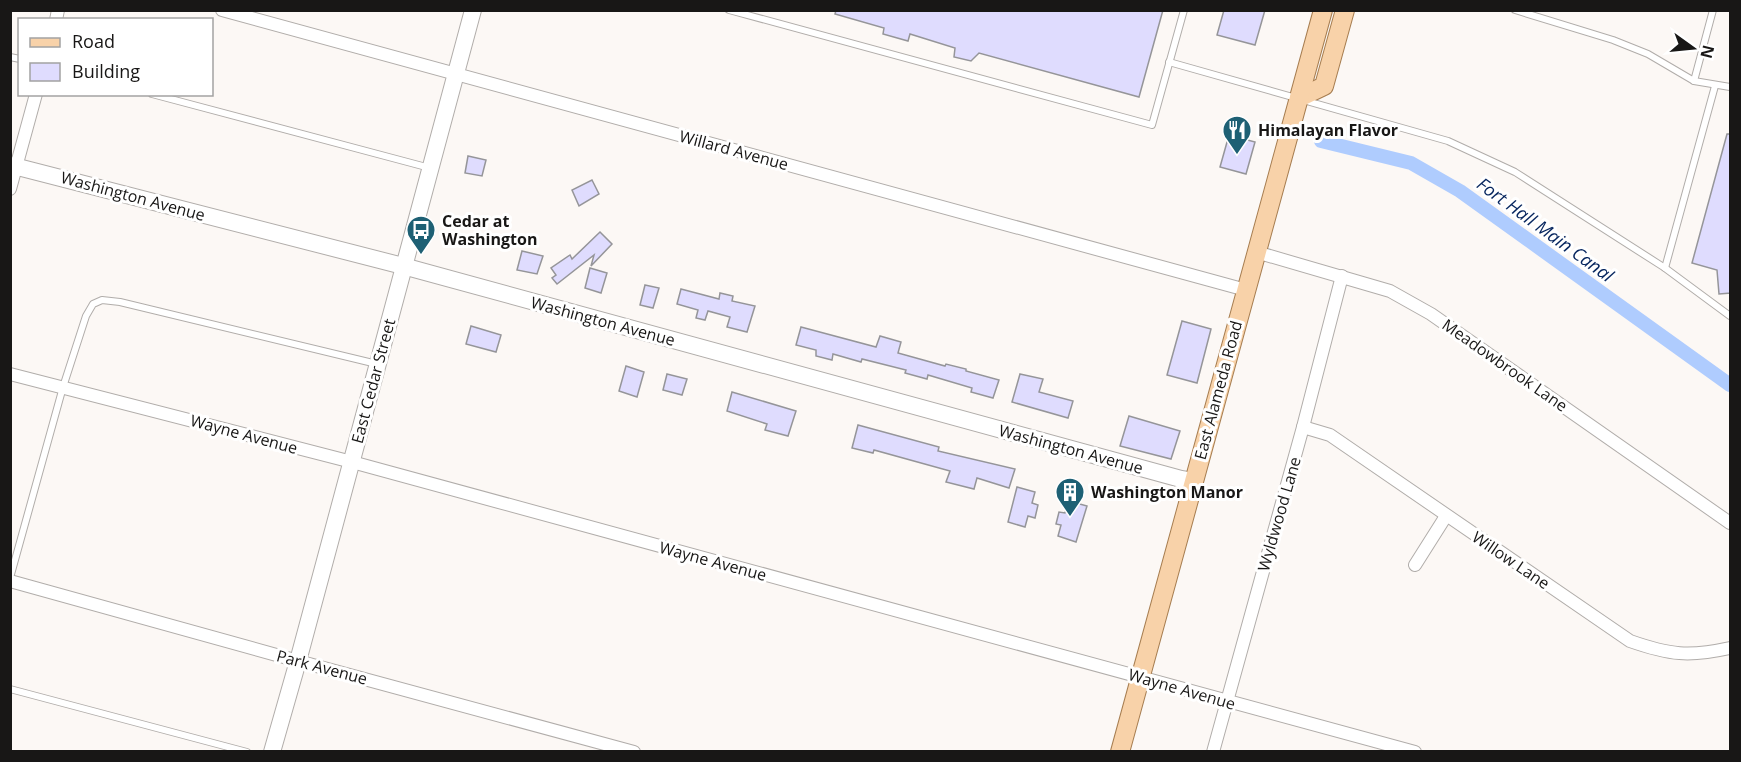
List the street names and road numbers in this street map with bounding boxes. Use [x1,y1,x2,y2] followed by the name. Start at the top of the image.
[677,125,791,175] street label: Willard Avenue
[58,166,208,226] street label: Washington Avenue
[528,291,678,351] street label: Washington Avenue
[1438,313,1572,417] street label: Meadowbrook Lane
[346,316,400,446] street label: East Cedar Street
[1189,318,1247,462] street label: East Alameda Road
[188,409,300,459] street label: Wayne Avenue
[996,419,1146,479] street label: Washington Avenue
[1252,454,1306,574] street label: Wyldwood Lane
[1468,526,1554,594] street label: Willow Lane
[657,536,769,586] street label: Wayne Avenue
[274,644,370,690] street label: Park Avenue
[1126,663,1238,715] street label: Wayne Avenue

